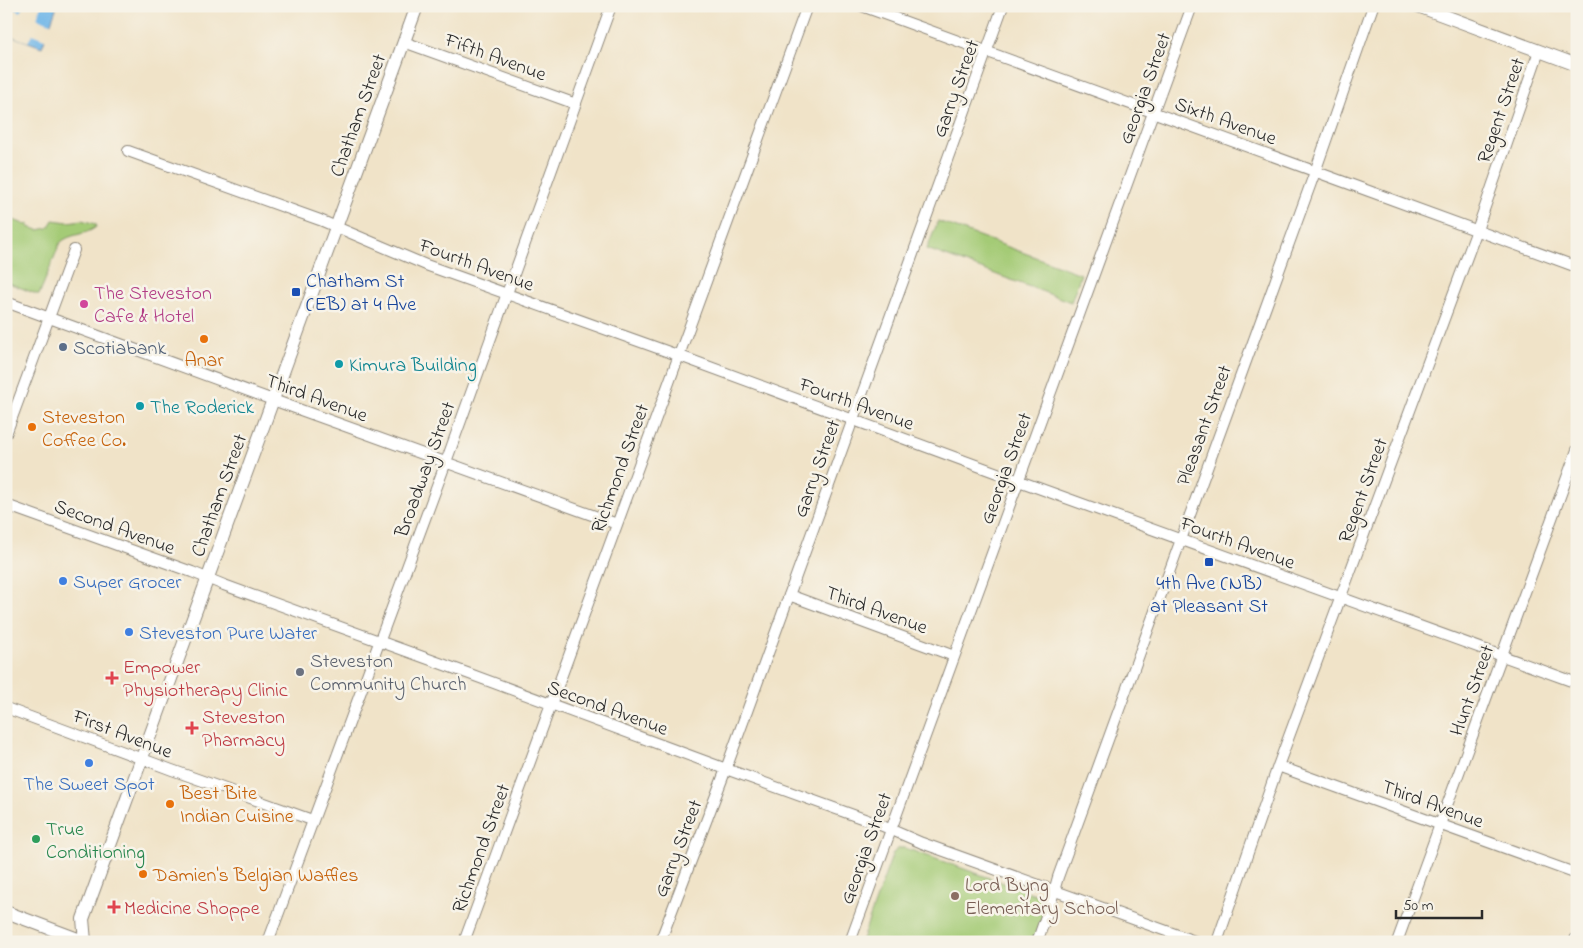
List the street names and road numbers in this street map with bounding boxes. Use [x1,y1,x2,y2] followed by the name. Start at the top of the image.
[439,26,550,90] street label: Fifth Avenue
[1113,29,1181,149] street label: Georgia Street
[926,36,989,142] street label: Garry Street
[324,50,395,182] street label: Chatham Street
[1471,54,1535,168] street label: Regent Street
[1170,91,1280,154] street label: Sixth Avenue
[414,232,538,301] street label: Fourth Avenue
[1170,361,1241,490] street label: Pleasant Street
[261,367,371,431] street label: Third Avenue
[794,371,918,440] street label: Fourth Avenue
[388,398,464,543] street label: Broadway Street
[585,400,658,537] street label: Richmond Street
[974,409,1042,529] street label: Georgia Street
[787,416,850,522] street label: Garry Street
[185,430,256,562] street label: Chatham Street
[1332,434,1398,548] street label: Regent Street
[50,493,179,564] street label: Second Avenue
[1175,510,1299,579] street label: Fourth Avenue
[821,579,931,643] street label: Third Avenue
[1443,641,1503,740] street label: Hunt Street
[543,674,672,745] street label: Second Avenue
[67,703,176,768] street label: First Avenue
[1377,773,1487,837] street label: Third Avenue
[446,780,519,917] street label: Richmond Street
[834,789,902,909] street label: Georgia Street
[647,796,711,902] street label: Garry Street

